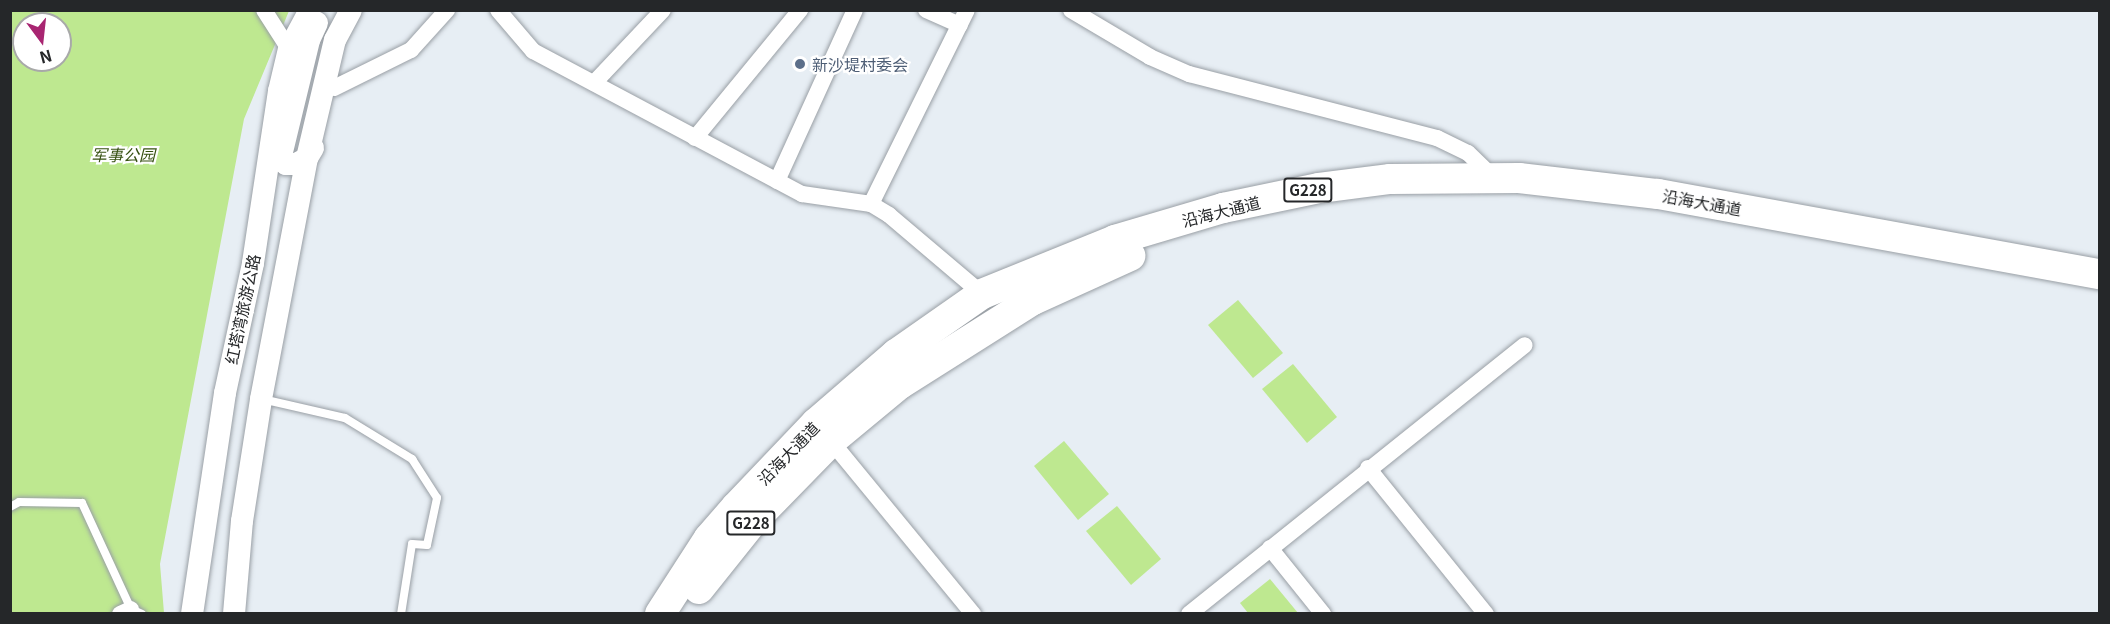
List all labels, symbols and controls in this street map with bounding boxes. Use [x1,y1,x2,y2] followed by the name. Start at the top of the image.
[12,12,72,72] north arrow
[37,44,55,71] text: N
[812,54,908,74] place label: 新沙堤村委会
[793,57,807,71] marker: 新沙堤村委会
[91,144,155,164] park label: 军事公园
[1282,178,1334,202] road number: G228
[1661,186,1743,218] street label: 沿海大通道
[1180,192,1262,230] street label: 沿海大通道
[221,252,263,366] street label: 红塔湾旅游公路
[753,418,823,488] street label: 沿海大通道
[726,511,777,535] road number: G228

